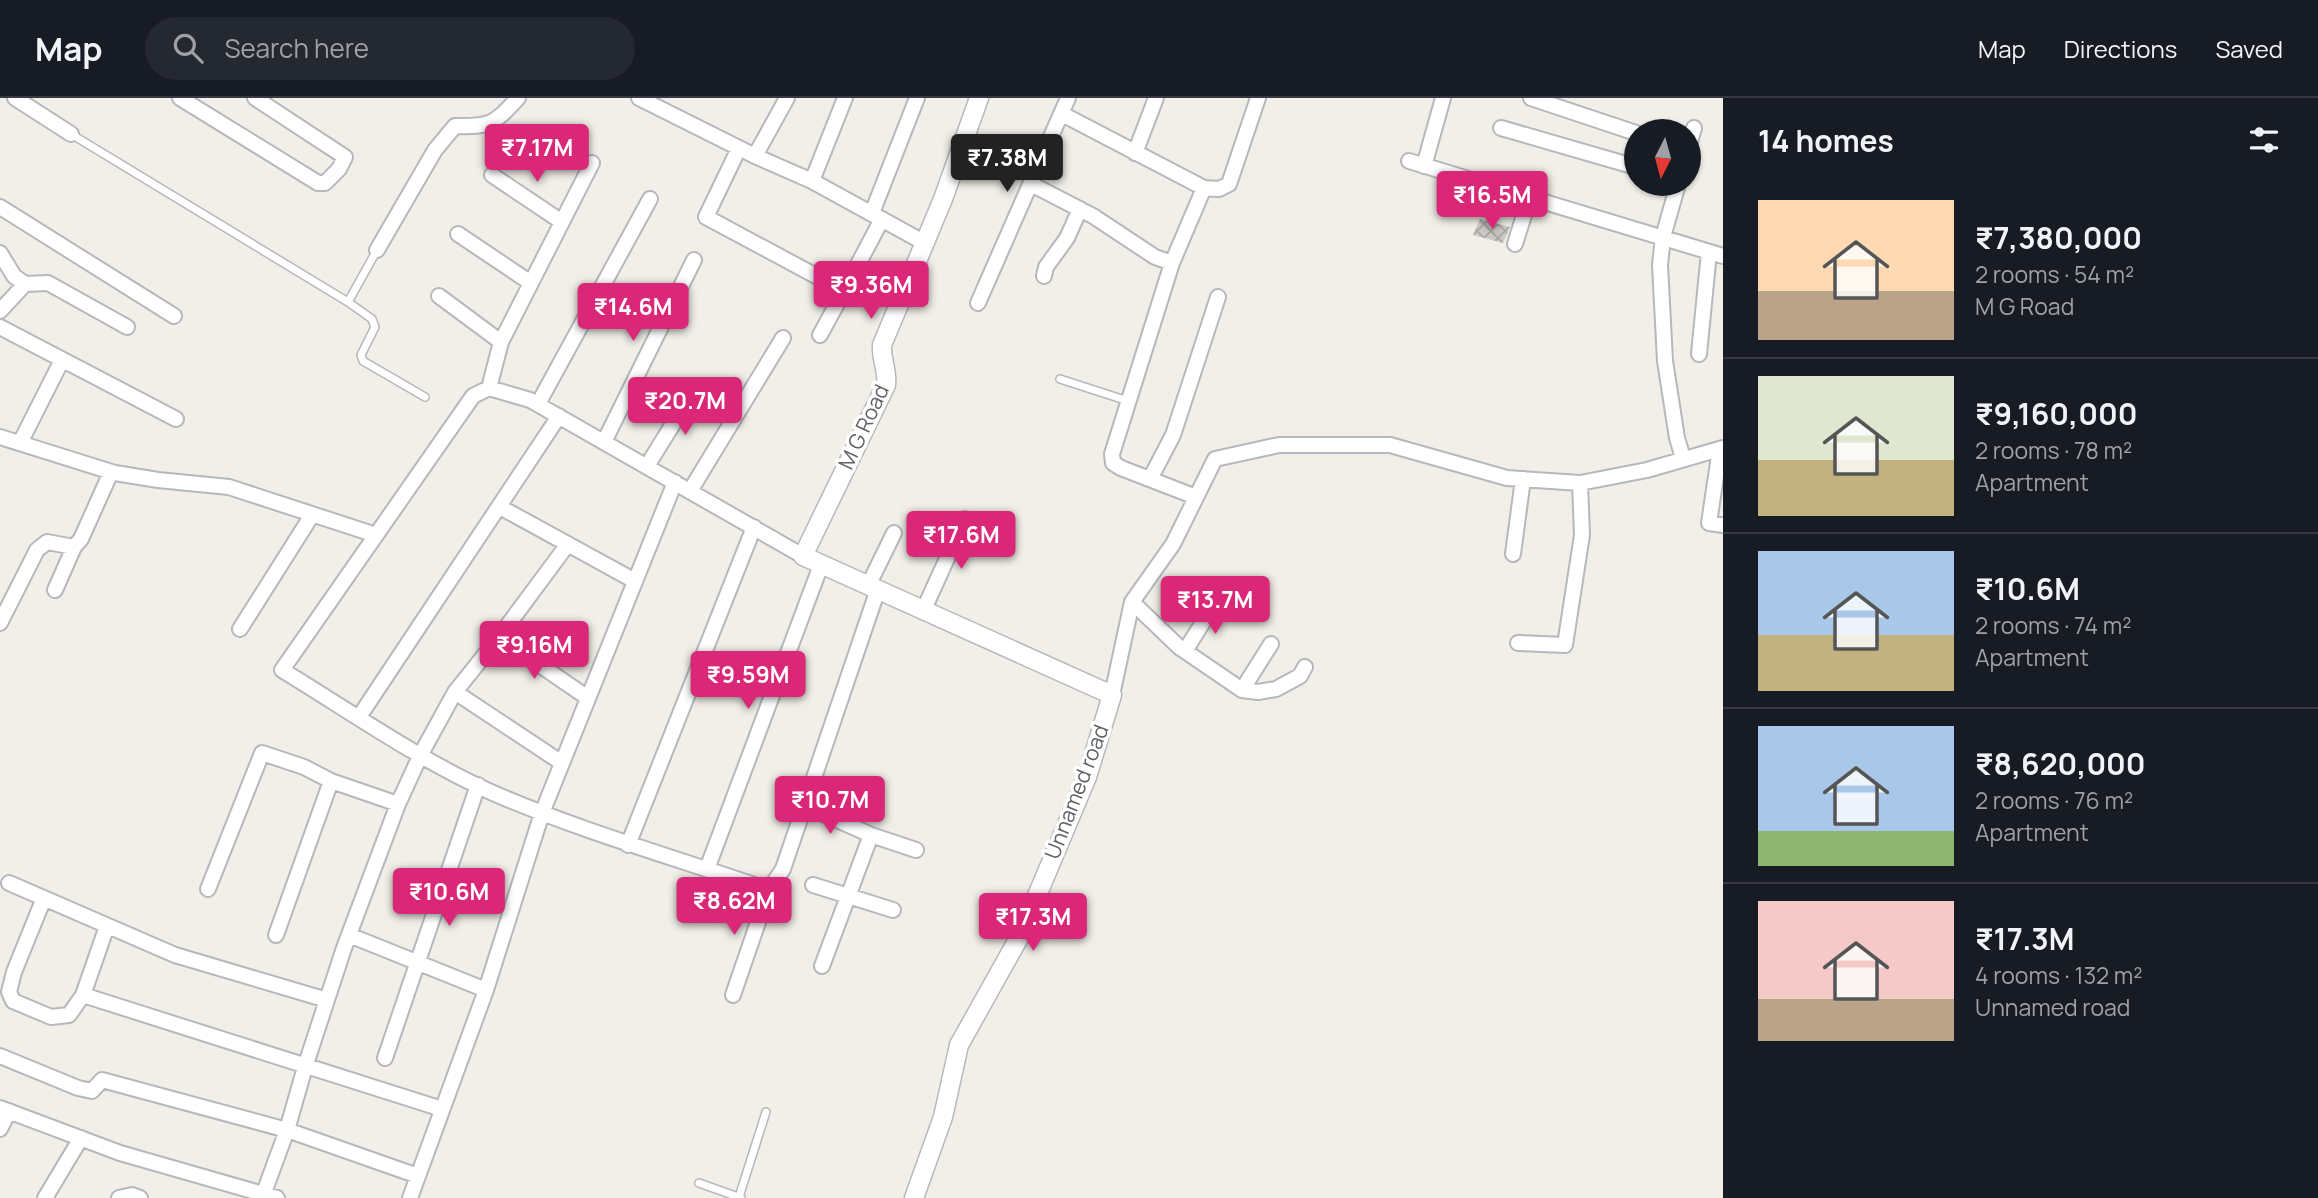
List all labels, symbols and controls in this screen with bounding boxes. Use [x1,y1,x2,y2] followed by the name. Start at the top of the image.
[145,17,635,80] search box
[35,26,103,71] text: Map
[169,29,207,67] icon: search
[225,30,369,66] text: Search here
[1978,32,2026,65] text: Map
[2064,32,2177,65] text: Directions
[2215,32,2283,65] text: Saved
[1624,119,1701,196] north arrow
[1624,119,1701,196] map controls
[1758,120,1894,161] text: 14 homes
[2245,121,2283,159] icon: filters
[480,125,594,184] pin: ₹7.17M
[501,131,573,163] text: ₹7.17M
[950,134,1064,194] pin: ₹7.38M
[967,141,1047,173] text: ₹7.38M
[1435,172,1549,231] pin: ₹16.5M
[1453,178,1531,210] text: ₹16.5M
[1975,217,2142,258] text: ₹7,380,000
[1814,228,1898,312] icon: home
[1975,258,2134,290] text: 2 rooms · 54 m²
[814,262,928,321] pin: ₹9.36M
[830,268,912,300] text: ₹9.36M
[576,284,690,343] pin: ₹14.6M
[594,290,672,322] text: ₹14.6M
[1975,290,2074,322] text: M G Road
[628,378,742,437] pin: ₹20.7M
[831,380,895,474] street label: M G Road
[644,384,726,416] text: ₹20.7M
[1975,393,2137,434] text: ₹9,160,000
[1814,404,1898,488] icon: home
[1975,434,2132,466] text: 2 rooms · 78 m²
[1975,466,2089,498] text: Apartment
[904,512,1018,571] pin: ₹17.6M
[922,518,1000,550] text: ₹17.6M
[1975,568,2080,609] text: ₹10.6M
[1158,576,1272,636] pin: ₹13.7M
[1814,579,1898,663] icon: home
[1177,583,1253,615] text: ₹13.7M
[1975,609,2131,641] text: 2 rooms · 74 m²
[477,622,591,681] pin: ₹9.16M
[496,628,572,660] text: ₹9.16M
[1975,641,2089,673] text: Apartment
[691,652,805,711] pin: ₹9.59M
[707,658,789,690] text: ₹9.59M
[1038,720,1115,863] street label: Unnamed road
[1975,743,2146,784] text: ₹8,620,000
[1814,754,1898,838] icon: home
[773,776,887,836] pin: ₹10.7M
[791,783,869,815] text: ₹10.7M
[1975,784,2133,816] text: 2 rooms · 76 m²
[1975,816,2089,848] text: Apartment
[392,868,506,928] pin: ₹10.6M
[409,875,489,907] text: ₹10.6M
[677,878,791,937] pin: ₹8.62M
[693,884,775,916] text: ₹8.62M
[976,894,1090,953] pin: ₹17.3M
[995,900,1071,932] text: ₹17.3M
[1975,918,2074,959] text: ₹17.3M
[1814,929,1898,1013] icon: home
[1975,959,2143,991] text: 4 rooms · 132 m²
[1975,991,2130,1023] text: Unnamed road

